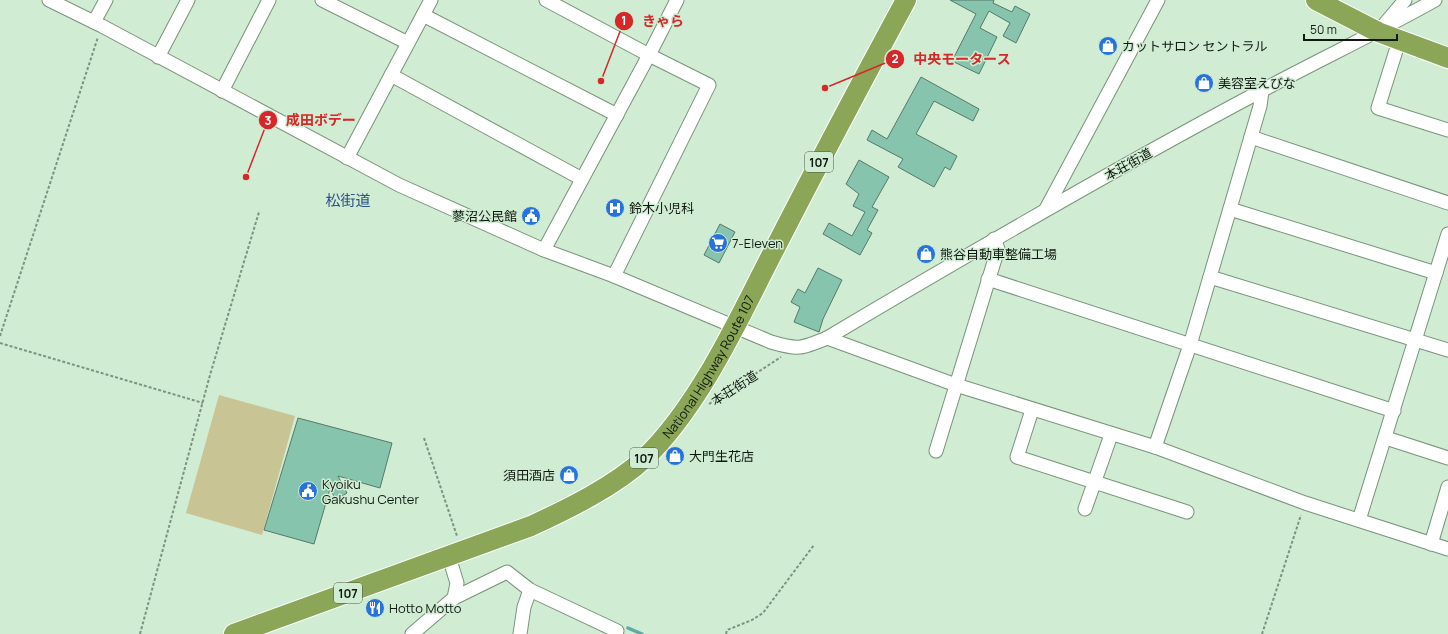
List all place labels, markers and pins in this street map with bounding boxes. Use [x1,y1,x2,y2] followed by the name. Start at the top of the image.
[614,8,692,34] callout: きゃら
[1097,35,1119,57] shop icon: カットサロン セントラル
[1122,37,1268,55] place label: カットサロン セントラル
[885,46,1019,72] callout: 中央モータース
[1193,72,1215,94] shop icon: 美容室えびな
[1218,74,1296,92] place label: 美容室えびな
[258,107,364,133] callout: 成田ボデー
[604,197,626,219] hospital icon: 鈴木小児科
[629,199,694,217] place label: 鈴木小児科
[520,205,542,227] public building icon: 蓼沼公民館
[452,207,517,225] place label: 蓼沼公民館
[707,232,729,254] supermarket icon: 7-Eleven
[732,234,783,252] place label: 7-Eleven
[915,243,937,265] shop icon: 熊谷自動車整備工場
[940,245,1057,263] place label: 熊谷自動車整備工場
[664,445,686,467] shop icon: 大門生花店
[689,447,754,465] place label: 大門生花店
[558,464,580,486] shop icon: 須田酒店
[503,466,555,484] place label: 須田酒店
[322,475,419,508] place label: Kyoiku Gakushu Center
[297,480,319,502] public building icon: Kyoiku Gakushu Center
[364,597,386,619] restaurant icon: Hotto Motto
[389,599,462,617] place label: Hotto Motto

